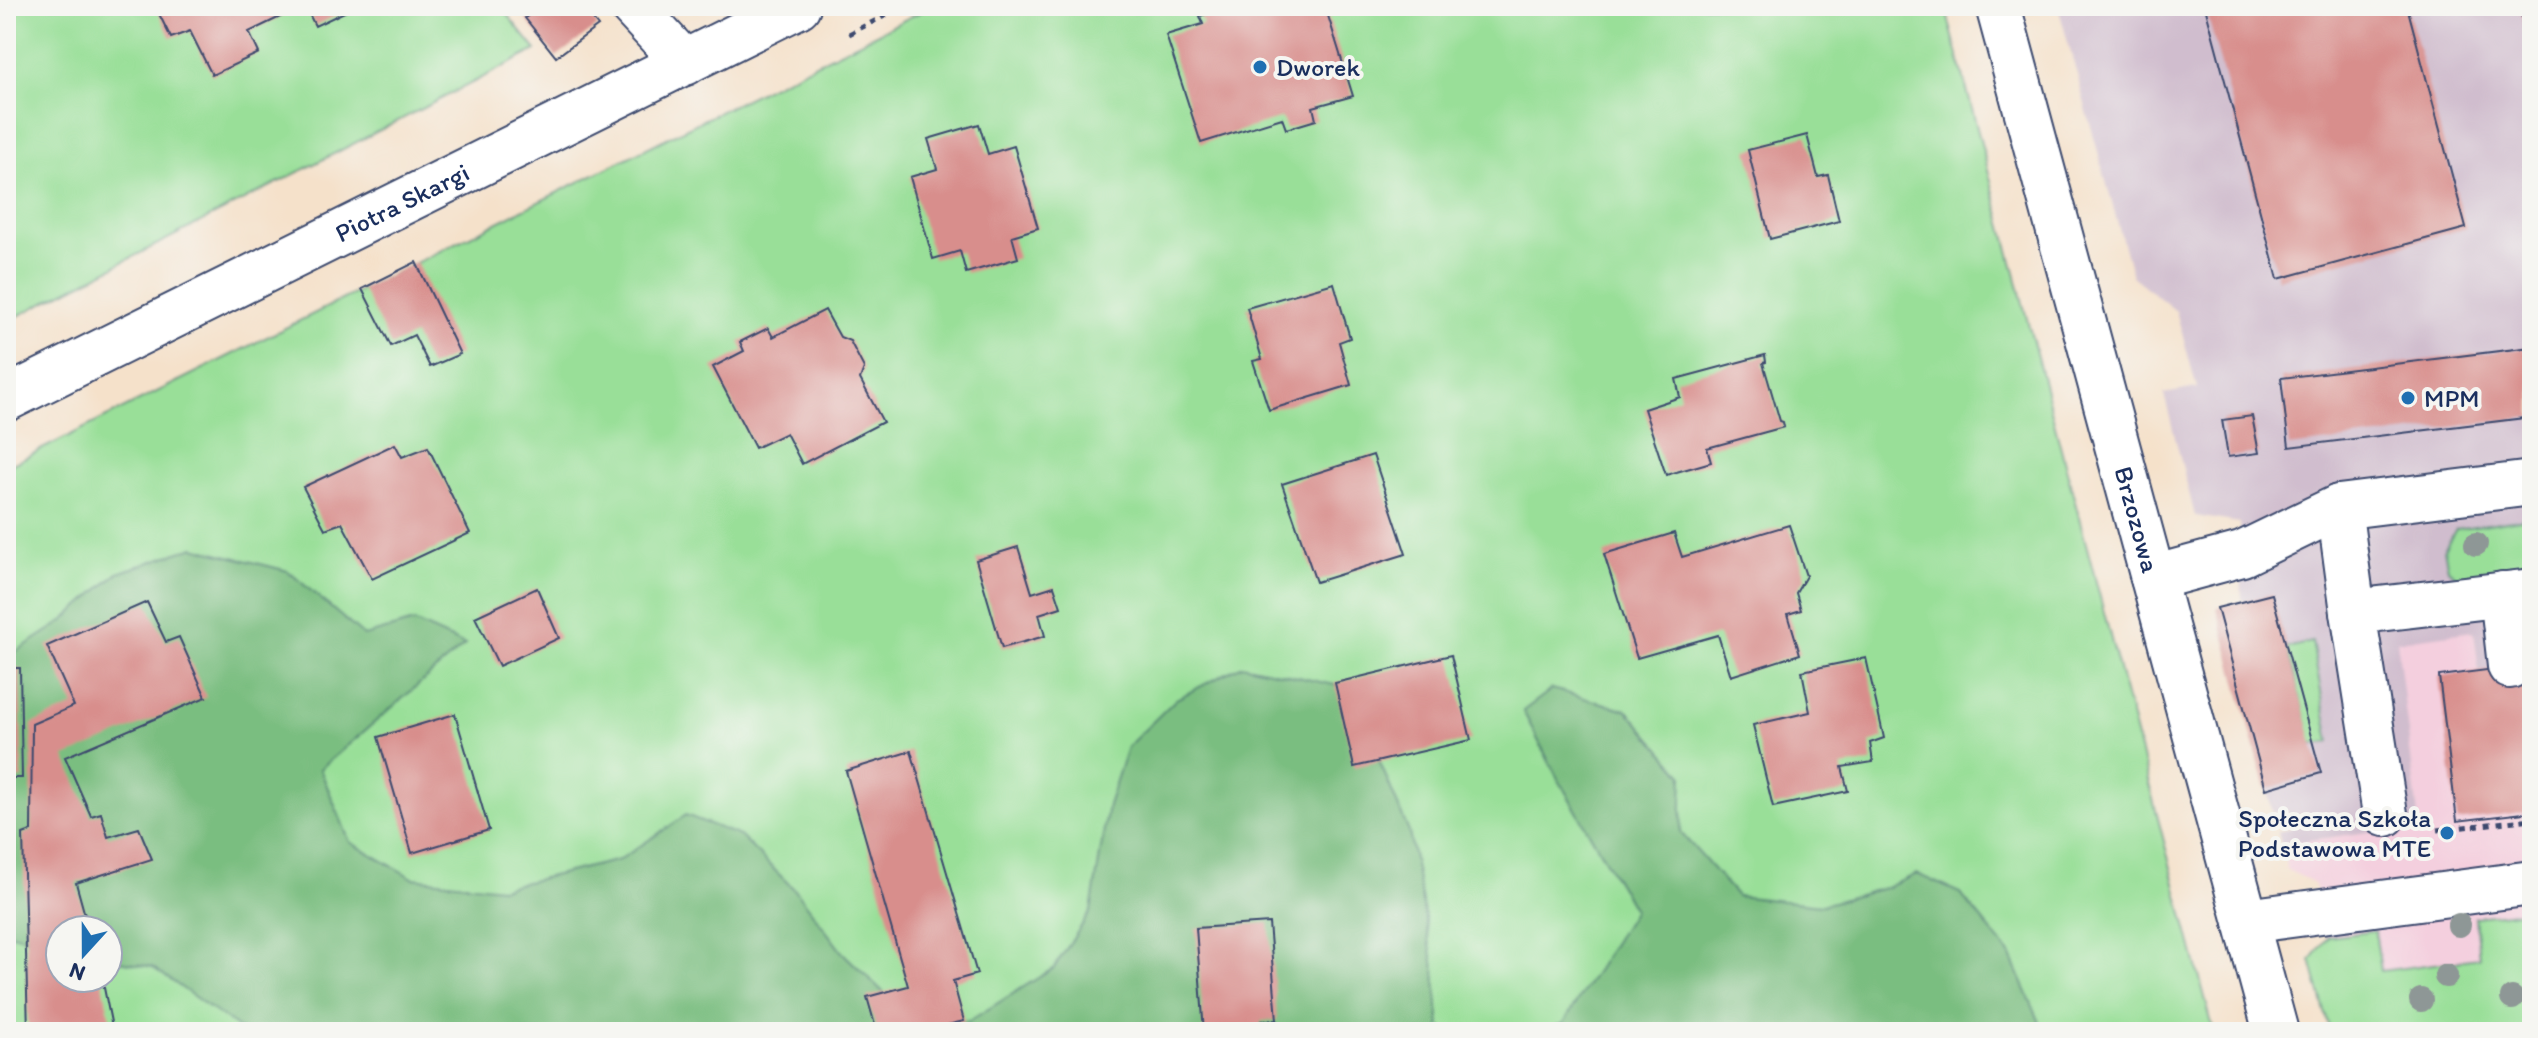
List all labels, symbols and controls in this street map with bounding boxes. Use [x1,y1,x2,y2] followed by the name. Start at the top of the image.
[1276,51,1360,83] place label: Dworek
[1251,58,1269,76] marker: Dworek
[330,156,474,249] street label: Piotra Skargi
[2424,382,2480,414] place label: MPM
[2399,389,2417,407] marker: MPM
[2107,463,2167,577] street label: Brzozowa
[2238,802,2431,864] place label: Społeczna Szkoła Podstawowa MTE
[2438,824,2456,842] marker: Społeczna Szkoła Podstawowa MTE
[44,914,124,994] north arrow
[65,957,89,987] text: N

